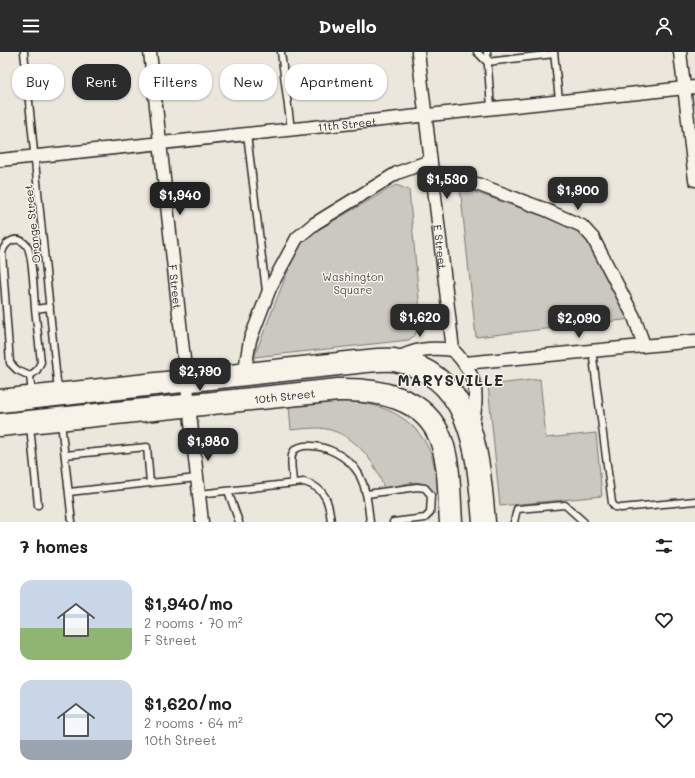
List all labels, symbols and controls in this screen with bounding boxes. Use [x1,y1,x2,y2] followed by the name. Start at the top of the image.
[318,14,377,38] text: Dwello
[20,15,42,37] icon: menu
[653,15,675,37] icon: person
[12,64,64,100] chip: Buy
[72,64,131,100] chip: Rent
[139,64,212,100] chip: Filters
[220,64,277,100] chip: New
[285,64,387,100] chip: Apartment
[317,113,378,134] street label: 11th Street
[414,166,480,200] pin: $1,530
[426,170,468,187] text: $1,530
[545,177,611,211] pin: $1,900
[557,181,599,198] text: $1,900
[147,182,213,216] pin: $1,940
[20,184,44,264] street label: Orange Street
[159,186,201,203] text: $1,940
[431,223,451,270] street label: E Street
[166,264,186,310] street label: F Street
[322,269,384,297] park label: Washington Square
[387,304,453,338] pin: $1,620
[546,305,612,339] pin: $2,090
[399,308,441,325] text: $1,620
[557,309,601,326] text: $2,090
[167,358,233,392] pin: $2,790
[179,362,221,379] text: $2,790
[398,370,504,390] district label: MARYSVILLE
[253,385,316,406] street label: 10th Street
[175,428,241,462] pin: $1,980
[187,432,229,449] text: $1,980
[20,535,88,557] text: 7 homes
[653,535,675,557] icon: filters
[144,592,233,614] text: $1,940/mo
[52,596,100,644] icon: home
[653,609,675,631] icon: heart
[144,614,243,631] text: 2 rooms · 70 m²
[144,631,197,648] text: F Street
[144,692,232,714] text: $1,620/mo
[52,696,100,744] icon: home
[653,709,675,731] icon: heart
[144,714,243,731] text: 2 rooms · 64 m²
[144,731,216,748] text: 10th Street

